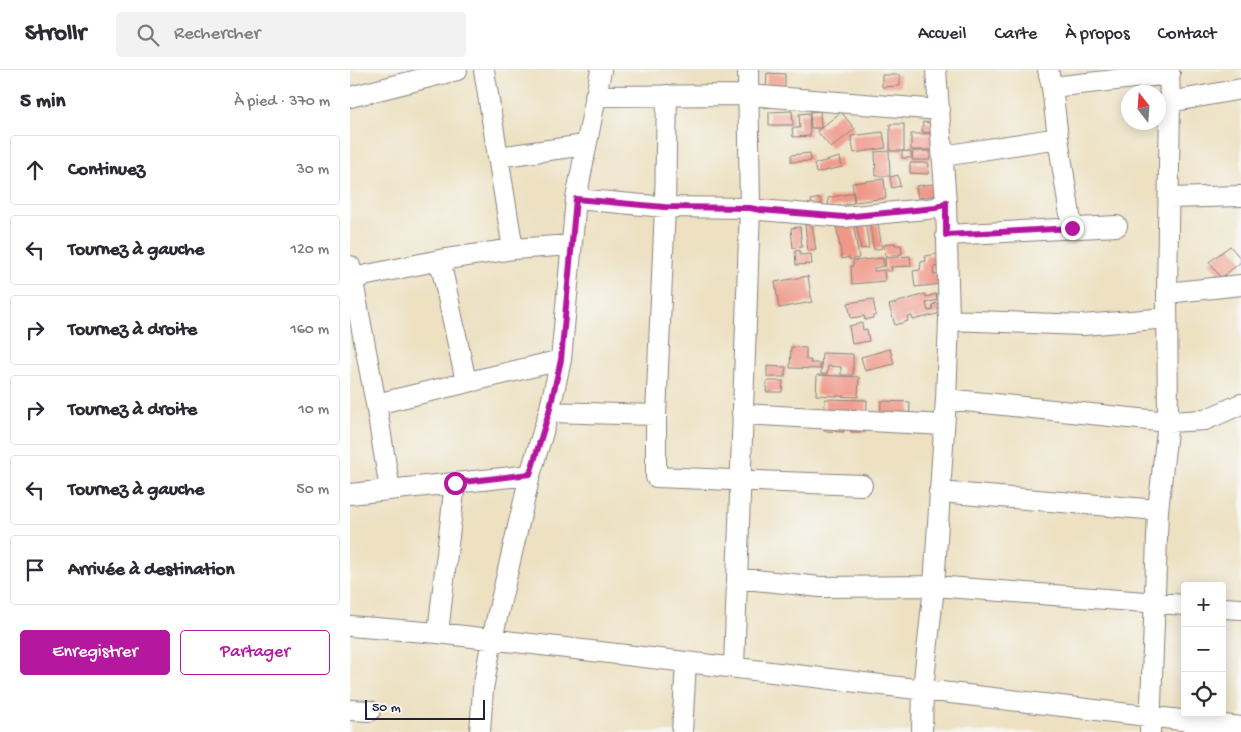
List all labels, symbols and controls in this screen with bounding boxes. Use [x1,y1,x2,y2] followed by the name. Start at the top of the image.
[116,12,466,57] search box
[25,20,86,49] text: Strollr
[134,21,162,49] icon: search
[174,23,260,46] text: Rechercher
[918,24,966,45] text: Accueil
[994,24,1037,45] text: Carte
[1065,24,1130,45] text: À propos
[1158,24,1216,45] text: Contact
[1121,85,1166,130] north arrow
[20,90,65,115] text: 5 min
[234,93,330,112] text: À pied · 370 m
[21,156,49,184] icon: ahead
[68,159,145,182] text: Continuez
[296,161,329,180] text: 30 m
[1061,217,1084,240] route end
[21,236,49,264] icon: left
[68,239,204,262] text: Tournez à gauche
[290,241,329,260] text: 120 m
[21,316,49,344] icon: right
[68,319,197,342] text: Tournez à droite
[290,321,329,340] text: 160 m
[21,396,49,424] icon: right
[68,399,197,422] text: Tournez à droite
[298,401,329,420] text: 10 m
[444,472,467,495] route start
[21,476,49,504] icon: left
[68,479,204,502] text: Tournez à gauche
[296,481,329,500] text: 50 m
[21,556,49,584] icon: arrive
[68,559,234,582] text: Arrivée à destination
[1181,582,1226,717] map controls
[1181,582,1226,627] button: +
[1181,627,1226,672] button: −
[20,630,170,675] button: Enregistrer
[180,630,330,675] button: Partager
[1181,672,1226,717] button: locate
[365,697,485,720] scale bar
[372,700,401,717] text: 50 m

